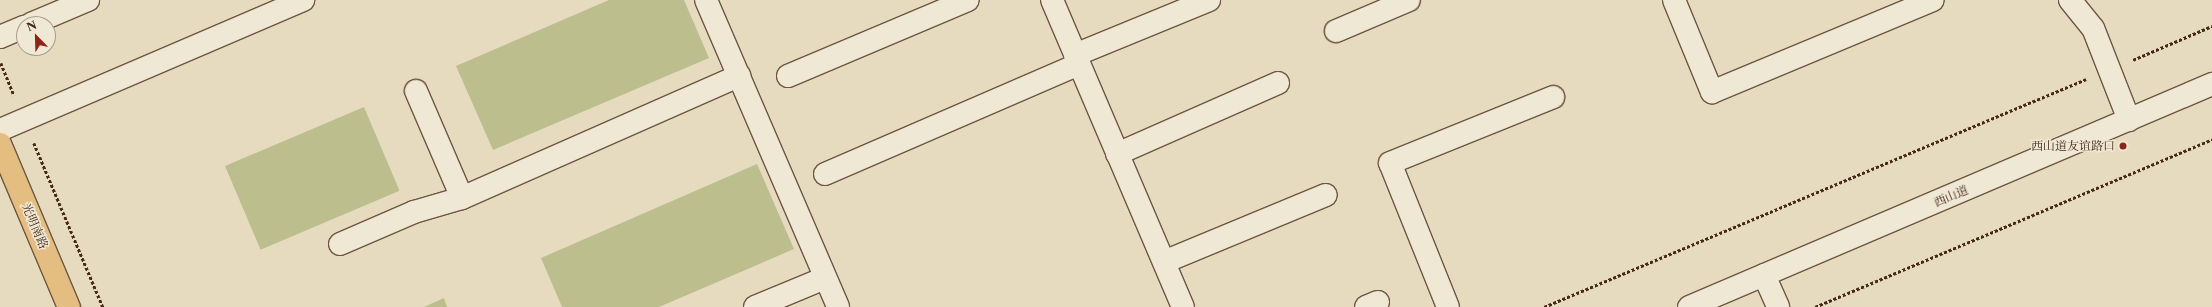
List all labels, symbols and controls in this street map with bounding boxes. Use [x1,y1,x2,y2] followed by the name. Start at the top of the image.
[16,16,56,56] north arrow
[25,18,39,34] text: N
[2031,139,2115,153] place label: 西山道友谊路口
[2118,141,2128,151] marker: 西山道友谊路口
[1932,182,1970,210] street label: 西山道
[19,201,51,251] street label: 光明南路

